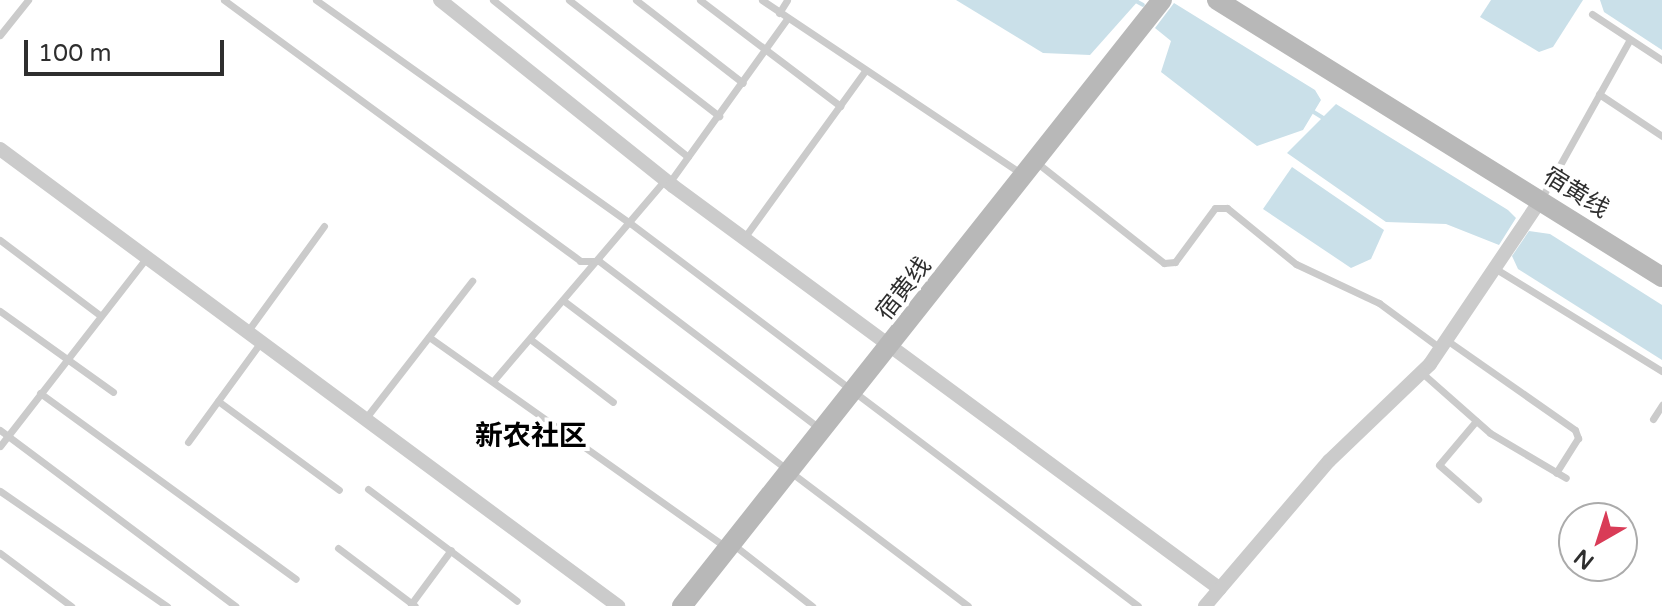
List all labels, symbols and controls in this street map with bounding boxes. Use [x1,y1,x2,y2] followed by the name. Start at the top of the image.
[28,24,228,74] scale bar
[38,39,112,68] text: 100 m
[1538,162,1614,224] street label: 宿黄线
[870,252,938,326] street label: 宿黄线
[475,419,587,453] district label: 新农社区
[1558,502,1638,582] north arrow
[1569,543,1599,575] text: N

